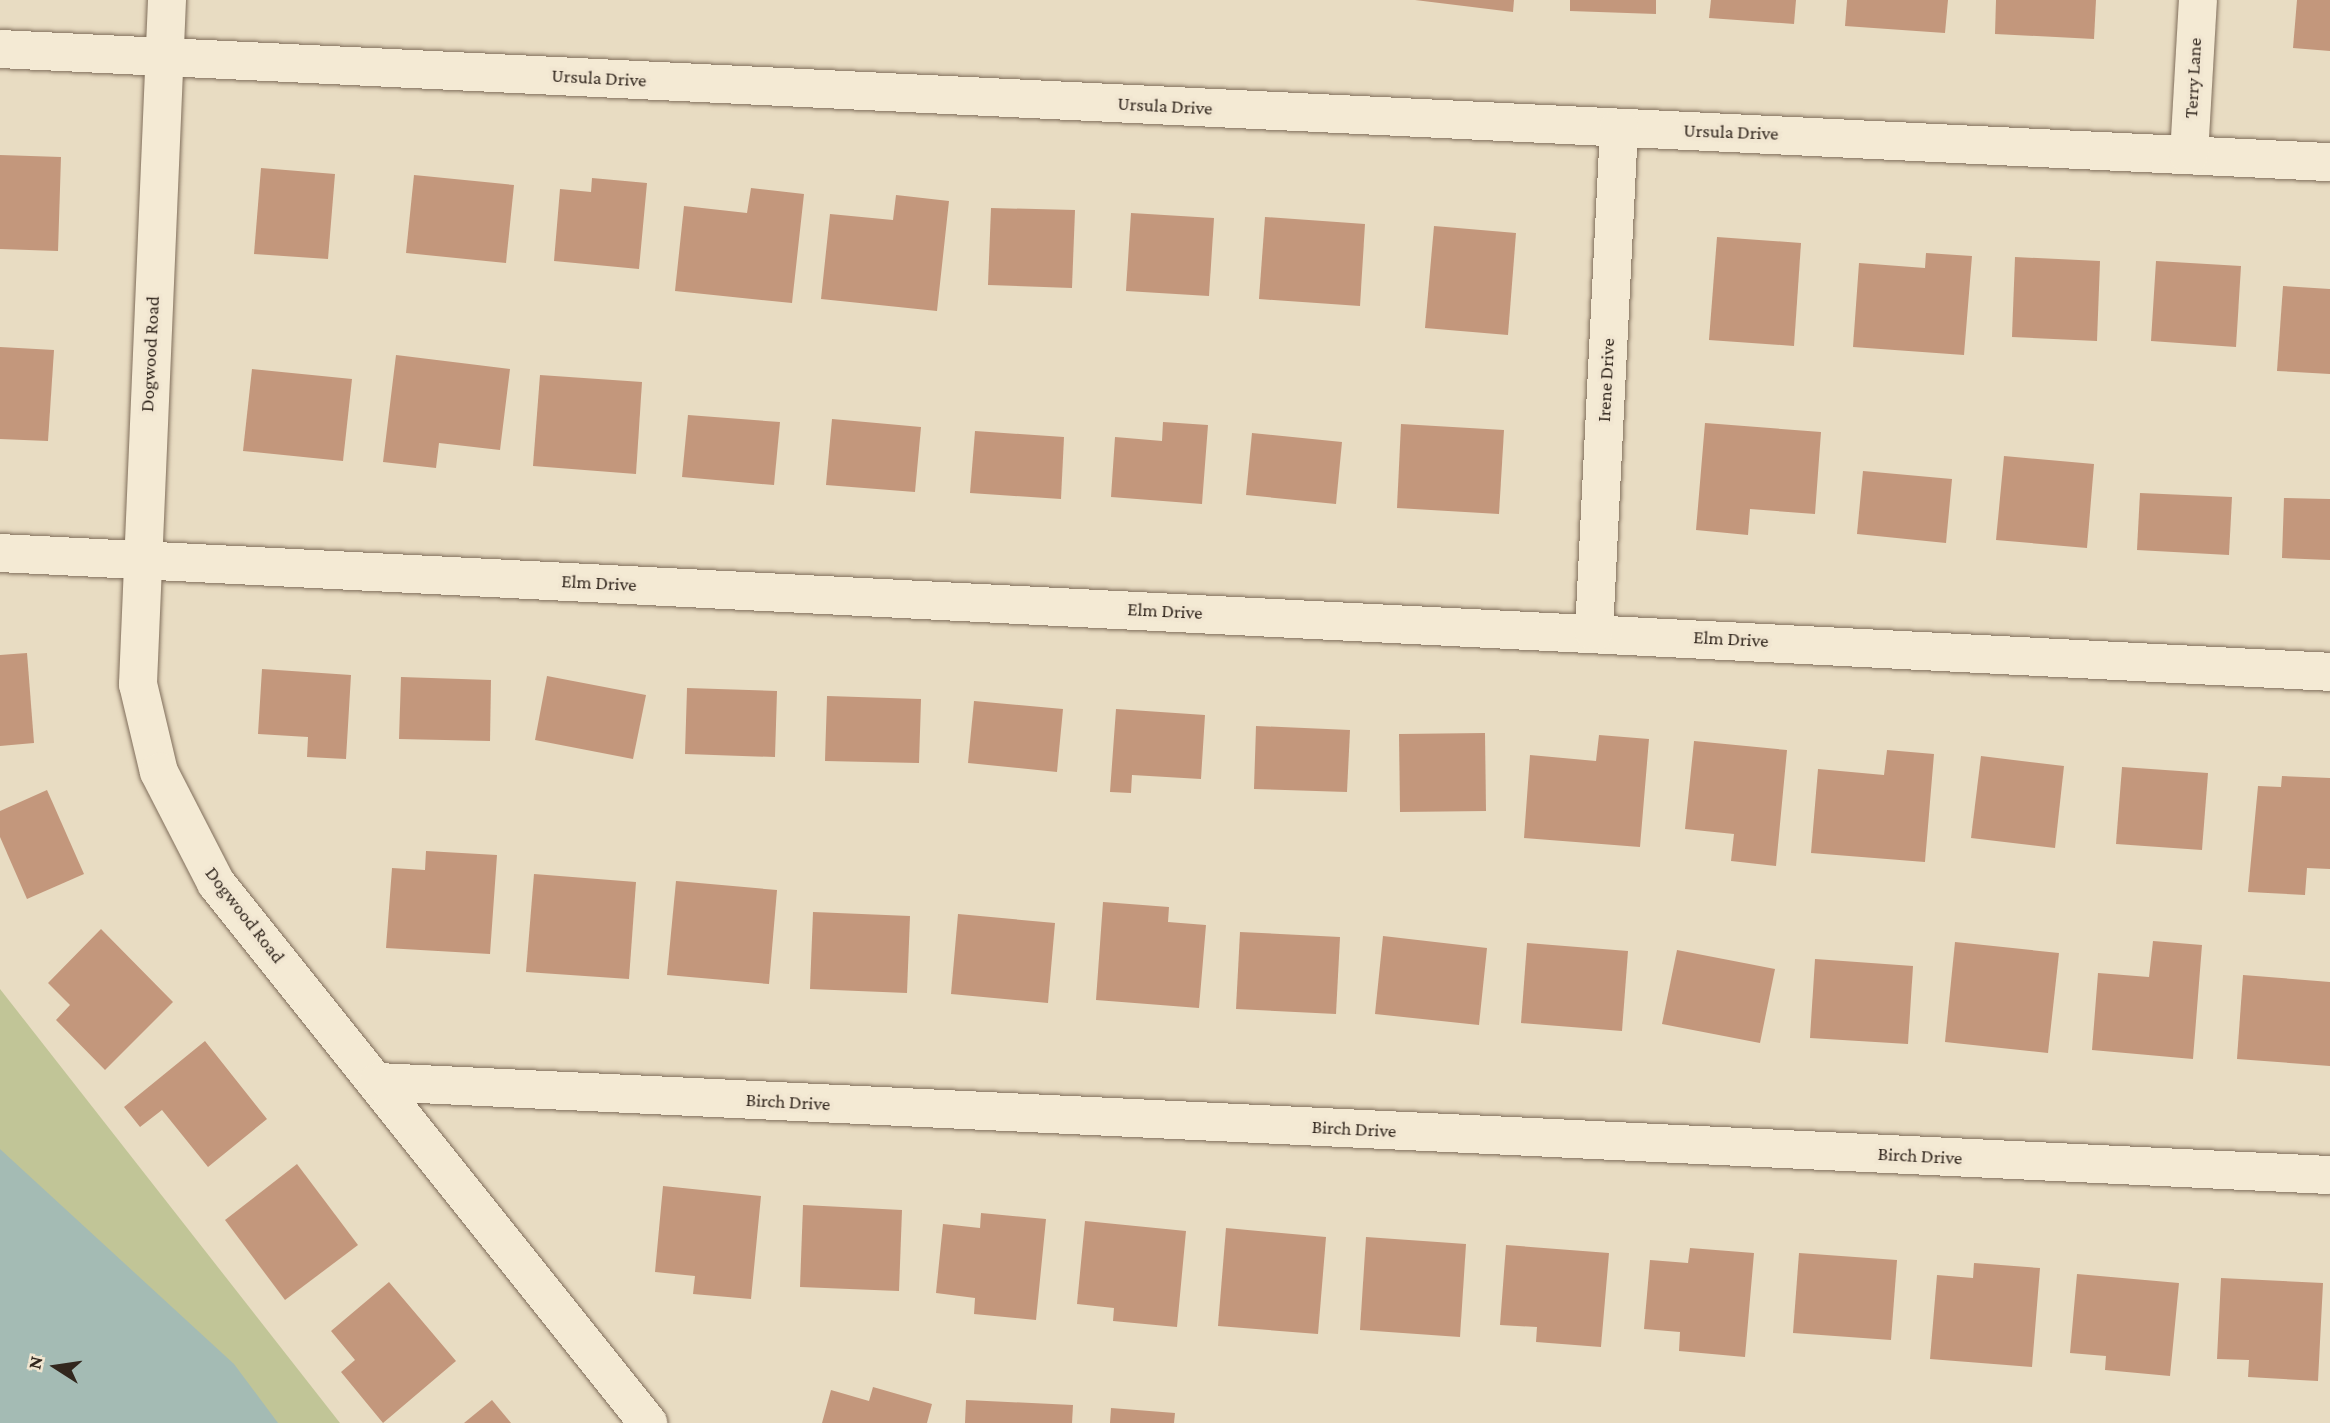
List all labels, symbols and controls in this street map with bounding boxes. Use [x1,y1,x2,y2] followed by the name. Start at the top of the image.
[2180,37,2206,119] street label: Terry Lane
[551,64,647,92] street label: Ursula Drive
[1117,92,1213,120] street label: Ursula Drive
[1683,119,1779,145] street label: Ursula Drive
[136,295,164,413] street label: Dogwood Road
[1592,338,1620,422] street label: Irene Drive
[561,570,637,596] street label: Elm Drive
[1127,598,1203,624] street label: Elm Drive
[1693,626,1769,652] street label: Elm Drive
[200,862,290,968] street label: Dogwood Road
[745,1088,831,1116] street label: Birch Drive
[1311,1115,1397,1143] street label: Birch Drive
[1877,1142,1963,1170] street label: Birch Drive
[21,1332,91,1402] north arrow
[23,1354,47,1371] text: N

